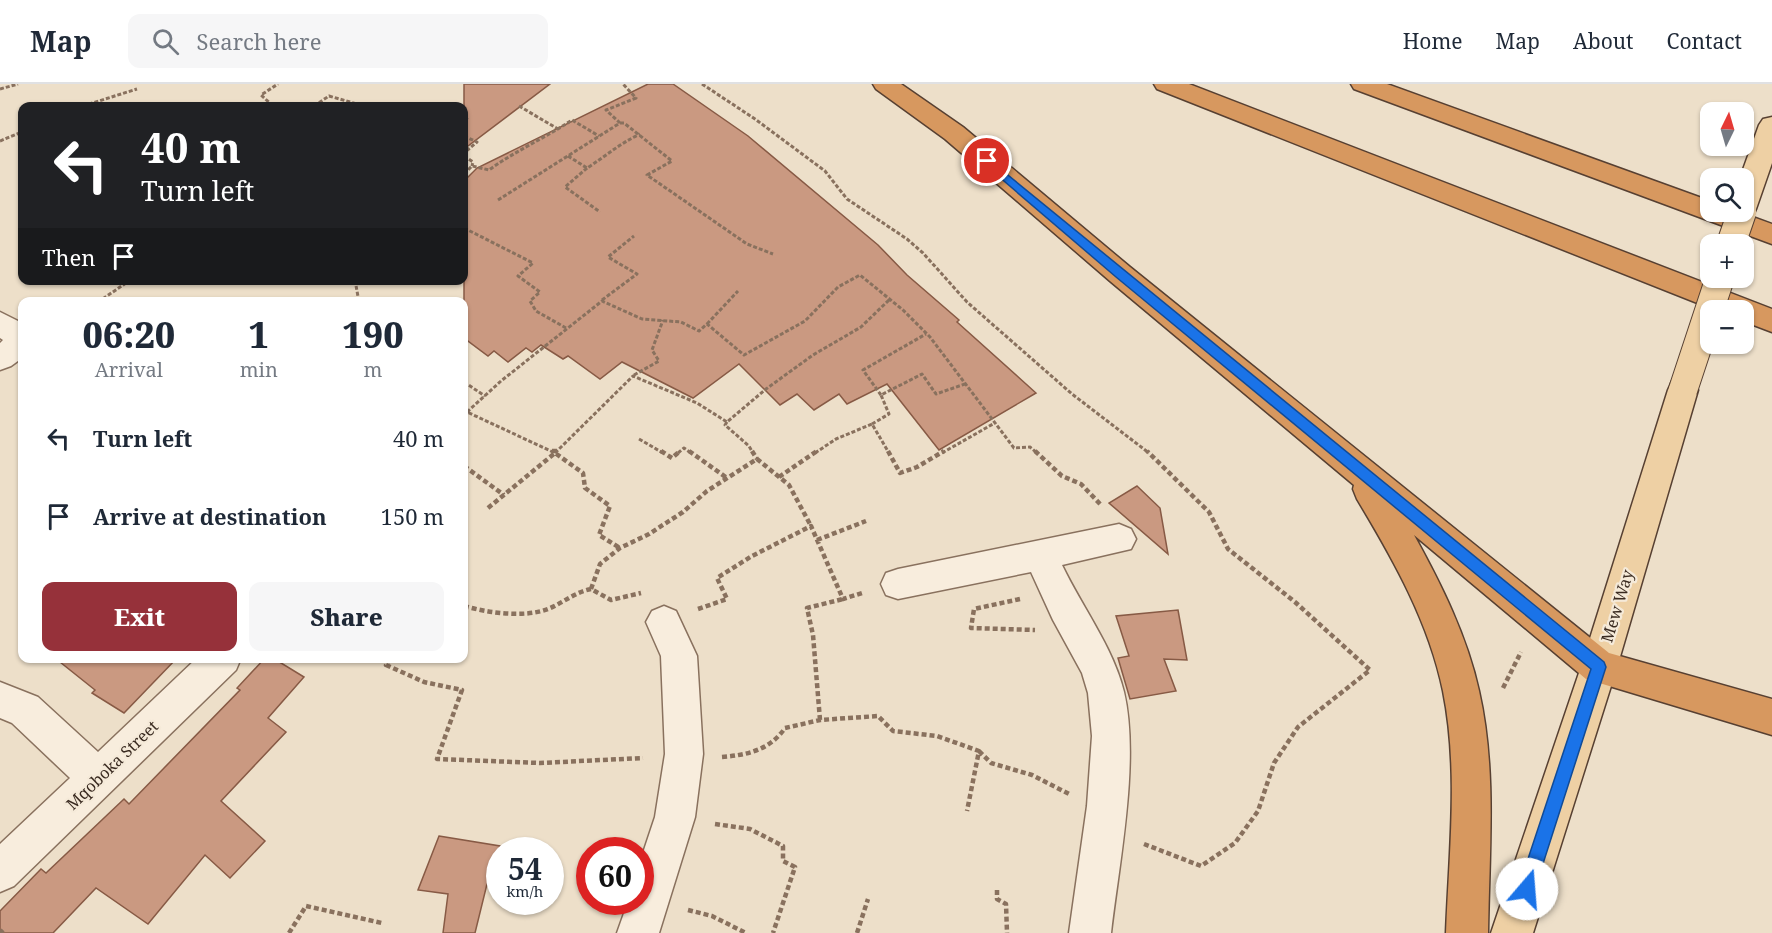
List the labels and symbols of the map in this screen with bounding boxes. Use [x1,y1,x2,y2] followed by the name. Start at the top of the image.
[1700,102,1754,156] north arrow
[961,135,1012,186] pin
[1596,566,1639,645] street label: Mew Way
[61,715,163,815] street label: Mqoboka Street
[576,837,654,915] speed limit sign: 60
[1495,857,1559,921] position arrow

